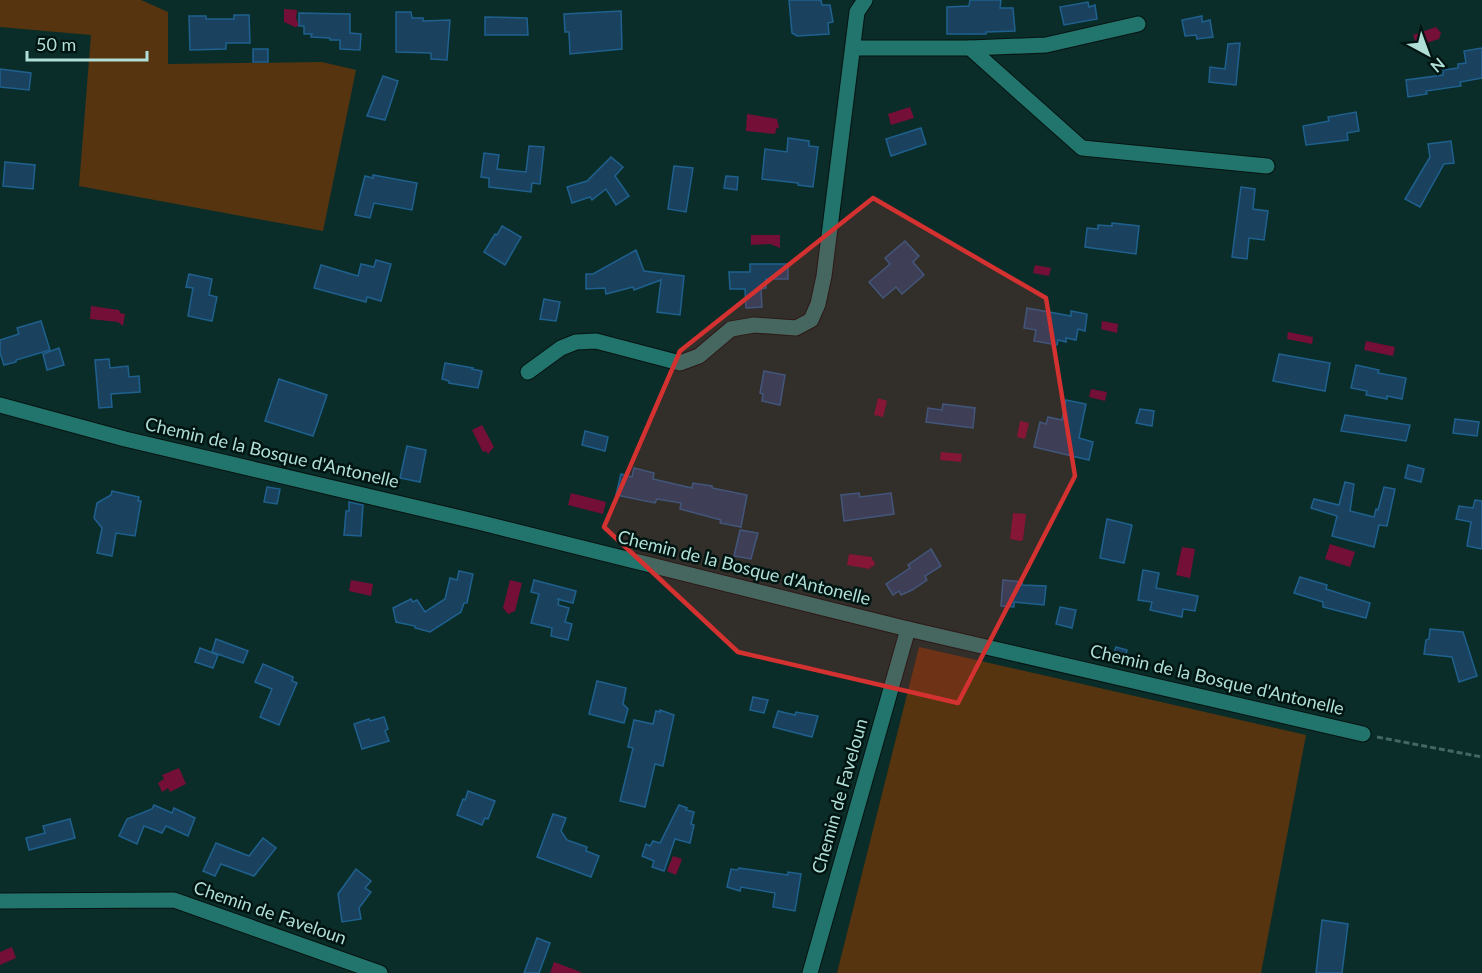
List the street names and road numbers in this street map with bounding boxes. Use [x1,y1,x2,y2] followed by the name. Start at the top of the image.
[143,412,401,492] street label: Chemin de la Bosque d'Antonelle
[615,525,873,609] street label: Chemin de la Bosque d'Antonelle
[1088,639,1346,719] street label: Chemin de la Bosque d'Antonelle
[806,716,872,876] street label: Chemin de Faveloun
[191,876,350,949] street label: Chemin de Faveloun

